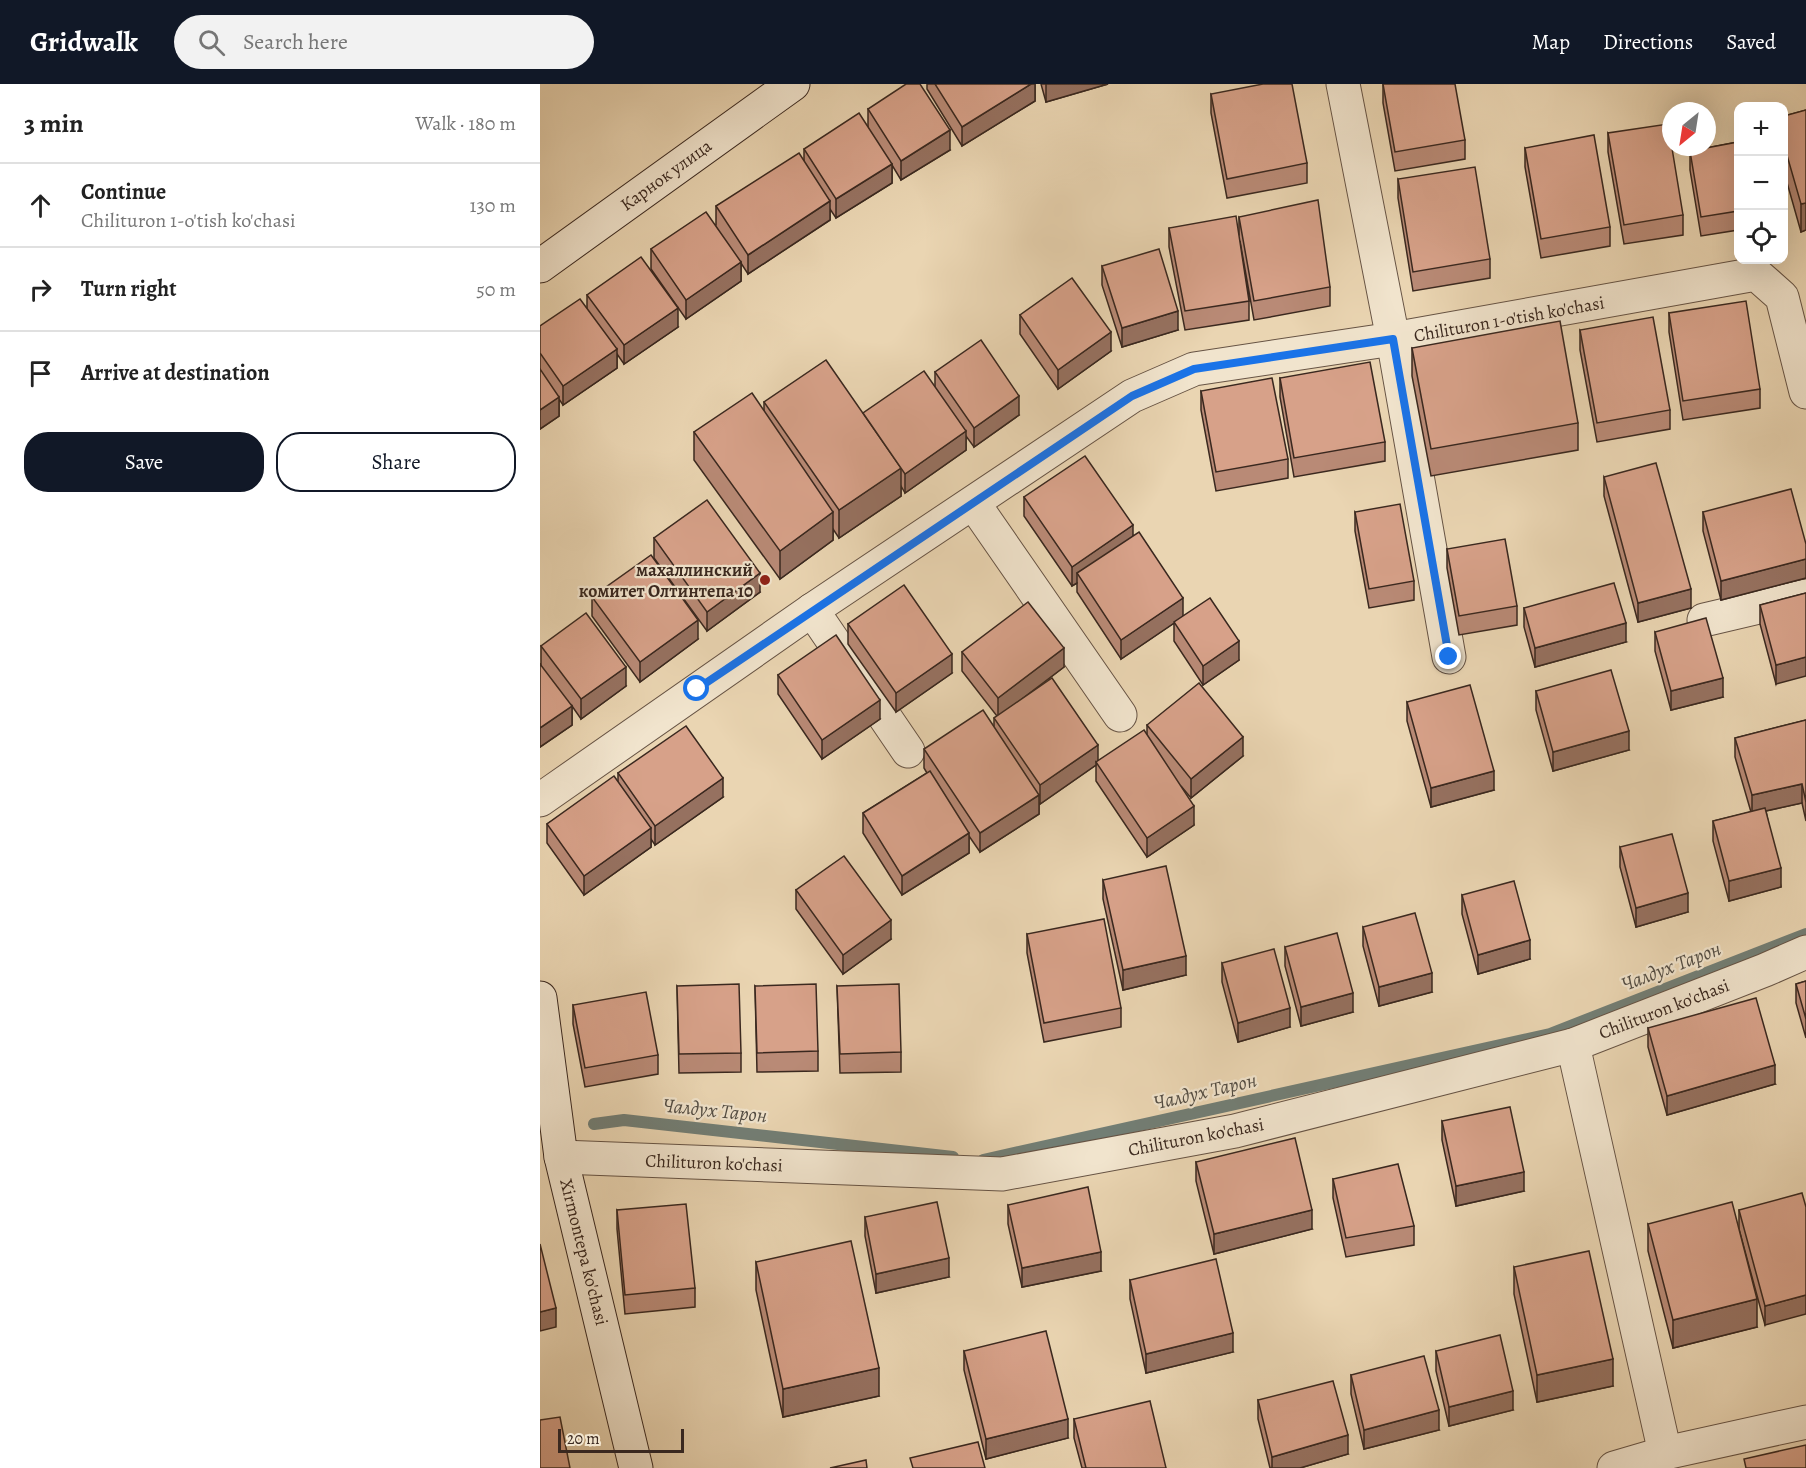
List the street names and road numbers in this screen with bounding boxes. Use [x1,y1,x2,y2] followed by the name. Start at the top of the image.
[615,133,717,216] street label: Карнок улица
[1412,290,1606,348] street label: Chilituron 1-o'tish ko'chasi
[1595,973,1733,1045] street label: Chilituron ko'chasi
[1126,1112,1266,1162] street label: Chilituron ko'chasi
[645,1149,783,1177] street label: Chilituron ko'chasi
[554,1176,614,1328] street label: Xirmontepa ko'chasi

